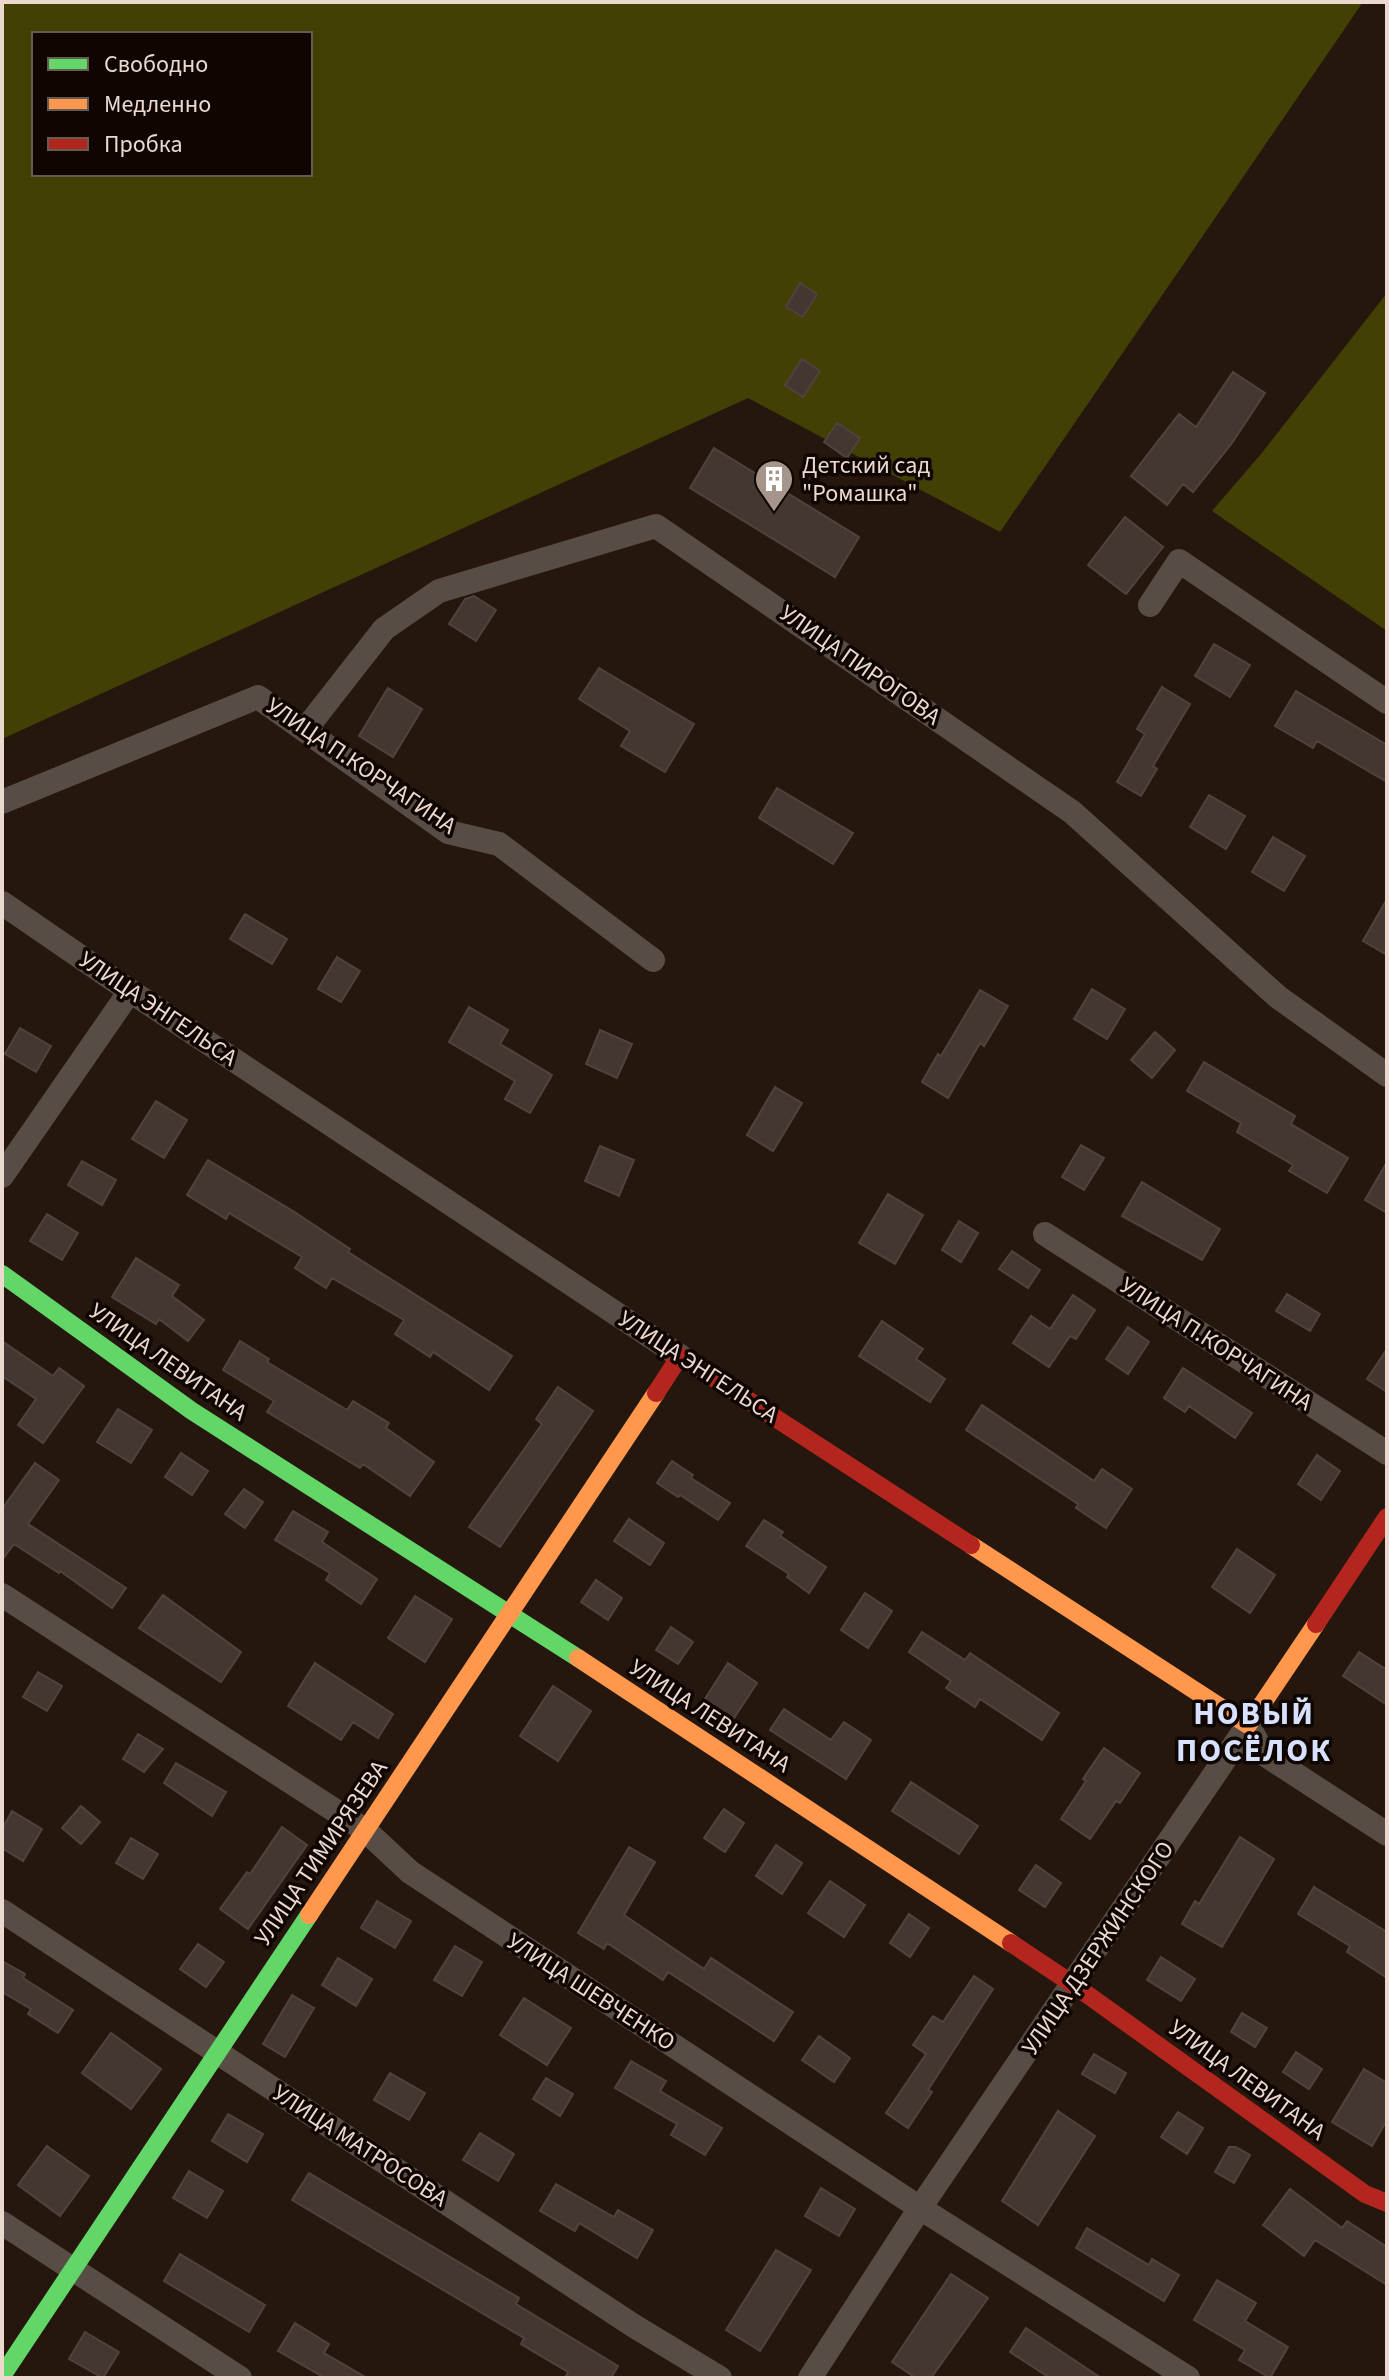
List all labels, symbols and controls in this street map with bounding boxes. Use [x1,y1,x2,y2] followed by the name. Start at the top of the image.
[32,32,312,176] legend
[104,47,208,82] text: Свободно
[104,87,211,122] text: Медленно
[104,127,183,162] text: Пробка
[802,448,930,511] place label: Детский сад "Ромашка"
[753,458,795,513] building icon: Детский сад "Ромашка"
[772,596,948,734] street label: УЛИЦА ПИРОГОВА
[259,689,463,843] street label: УЛИЦА П.КОРЧАГИНА
[72,943,244,1075] street label: УЛИЦА ЭНГЕЛЬСА
[1113,1268,1319,1420] street label: УЛИЦА П.КОРЧАГИНА
[82,1294,254,1430] street label: УЛИЦА ЛЕВИТАНА
[611,1302,785,1432] street label: УЛИЦА ЭНГЕЛЬСА
[622,1651,798,1781] street label: УЛИЦА ЛЕВИТАНА
[1176,1691,1332,1774] district label: НОВЫЙ ПОСЁЛОК
[246,1753,396,1953] street label: УЛИЦА ТИМИРЯЗЕВА
[1013,1834,1183,2062] street label: УЛИЦА ДЗЕРЖИНСКОГО
[500,1924,682,2060] street label: УЛИЦА ШЕВЧЕНКО
[1161,2011,1333,2149] street label: УЛИЦА ЛЕВИТАНА
[265,2076,455,2216] street label: УЛИЦА МАТРОСОВА

